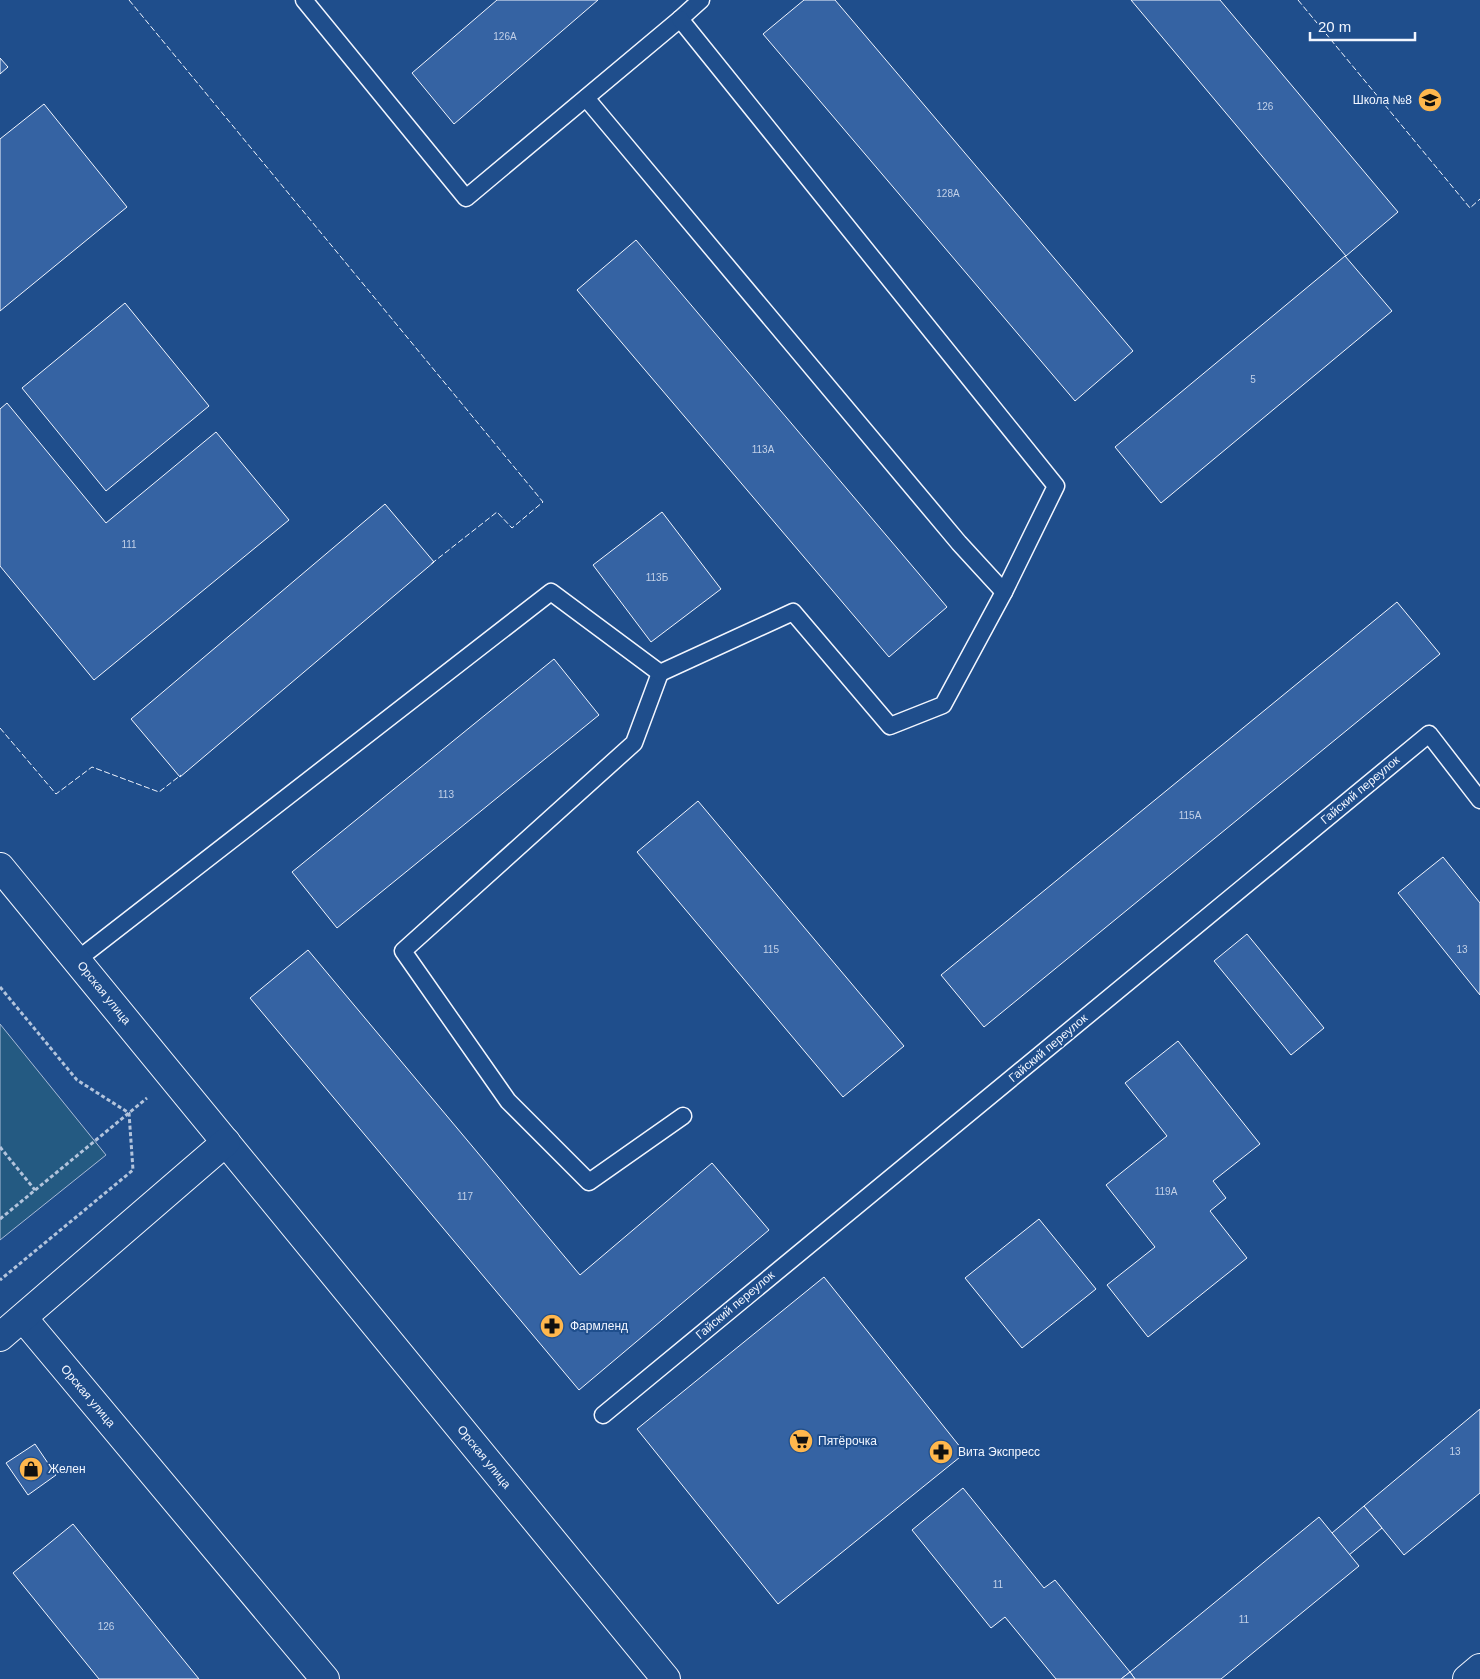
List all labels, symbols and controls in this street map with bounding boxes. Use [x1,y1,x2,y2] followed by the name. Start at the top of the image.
[1310,10,1415,42] scale bar
[1318,18,1351,35] text: 20 m
[493,31,517,42] house number: 126А
[1417,87,1443,113] school or university icon: Школа №8
[1353,93,1412,107] place label: Школа №8
[1257,101,1274,112] house number: 126
[936,188,960,199] house number: 128А
[1250,374,1256,385] house number: 5
[752,444,775,455] house number: 113А
[121,539,137,550] house number: 111
[646,572,669,583] house number: 113Б
[1318,753,1403,827] street label: Гайский переулок
[438,789,454,800] house number: 113
[1179,810,1202,821] house number: 115А
[763,944,779,955] house number: 115
[1456,944,1468,955] house number: 13
[74,959,134,1028] street label: Орская улица
[1006,1011,1091,1085] street label: Гайский переулок
[1155,1186,1178,1197] house number: 119А
[457,1191,473,1202] house number: 117
[693,1268,778,1342] street label: Гайский переулок
[539,1313,565,1339] pharmacy icon: Фармленд
[570,1319,628,1333] place label: Фармленд
[58,1362,118,1430] street label: Орская улица
[454,1423,514,1492] street label: Орская улица
[788,1428,814,1454] supermarket icon: Пятёрочка
[818,1434,877,1448] place label: Пятёрочка
[928,1439,954,1465] pharmacy icon: Вита Экспресс
[958,1445,1040,1459] place label: Вита Экспресс
[1449,1446,1461,1457] house number: 13
[18,1456,44,1482] shop icon: Желен
[48,1462,86,1476] place label: Желен
[993,1579,1004,1590] house number: 11
[1239,1614,1250,1625] house number: 11
[98,1621,115,1632] house number: 126

